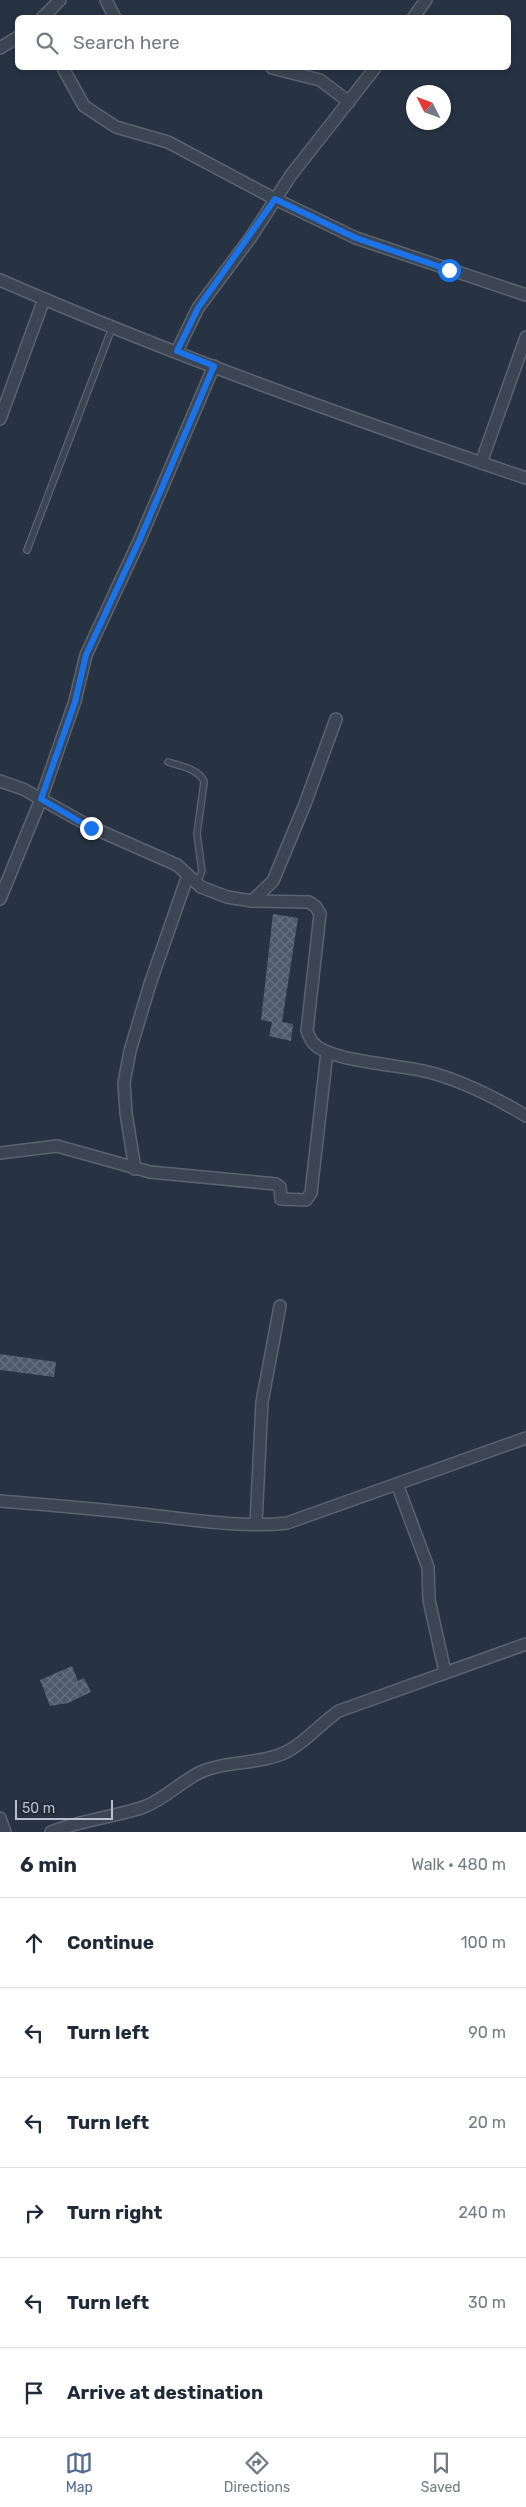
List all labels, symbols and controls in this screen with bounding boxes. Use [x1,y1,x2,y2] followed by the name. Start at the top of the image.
[15,15,511,70] search box
[33,29,61,57] icon: search
[73,31,180,54] text: Search here
[406,85,451,130] north arrow
[438,259,461,282] route start
[80,817,103,840] route end
[15,1797,112,1820] scale bar
[22,1800,55,1817] text: 50 m
[20,1852,77,1877] text: 6 min
[411,1855,506,1874] text: Walk · 480 m
[20,1929,48,1957] icon: ahead
[67,1931,154,1954] text: Continue
[461,1933,506,1952] text: 100 m
[20,2019,48,2047] icon: left
[67,2021,149,2044] text: Turn left
[468,2023,506,2042] text: 90 m
[20,2109,48,2137] icon: left
[67,2111,149,2134] text: Turn left
[468,2113,506,2132] text: 20 m
[20,2199,48,2227] icon: right
[67,2201,162,2224] text: Turn right
[459,2203,506,2222] text: 240 m
[20,2289,48,2317] icon: left
[67,2291,149,2314] text: Turn left
[468,2293,506,2312] text: 30 m
[20,2379,48,2407] icon: arrive
[67,2381,263,2404] text: Arrive at destination
[65,2449,93,2496] tab: Map
[224,2449,290,2496] tab: Directions
[421,2449,461,2496] tab: Saved

